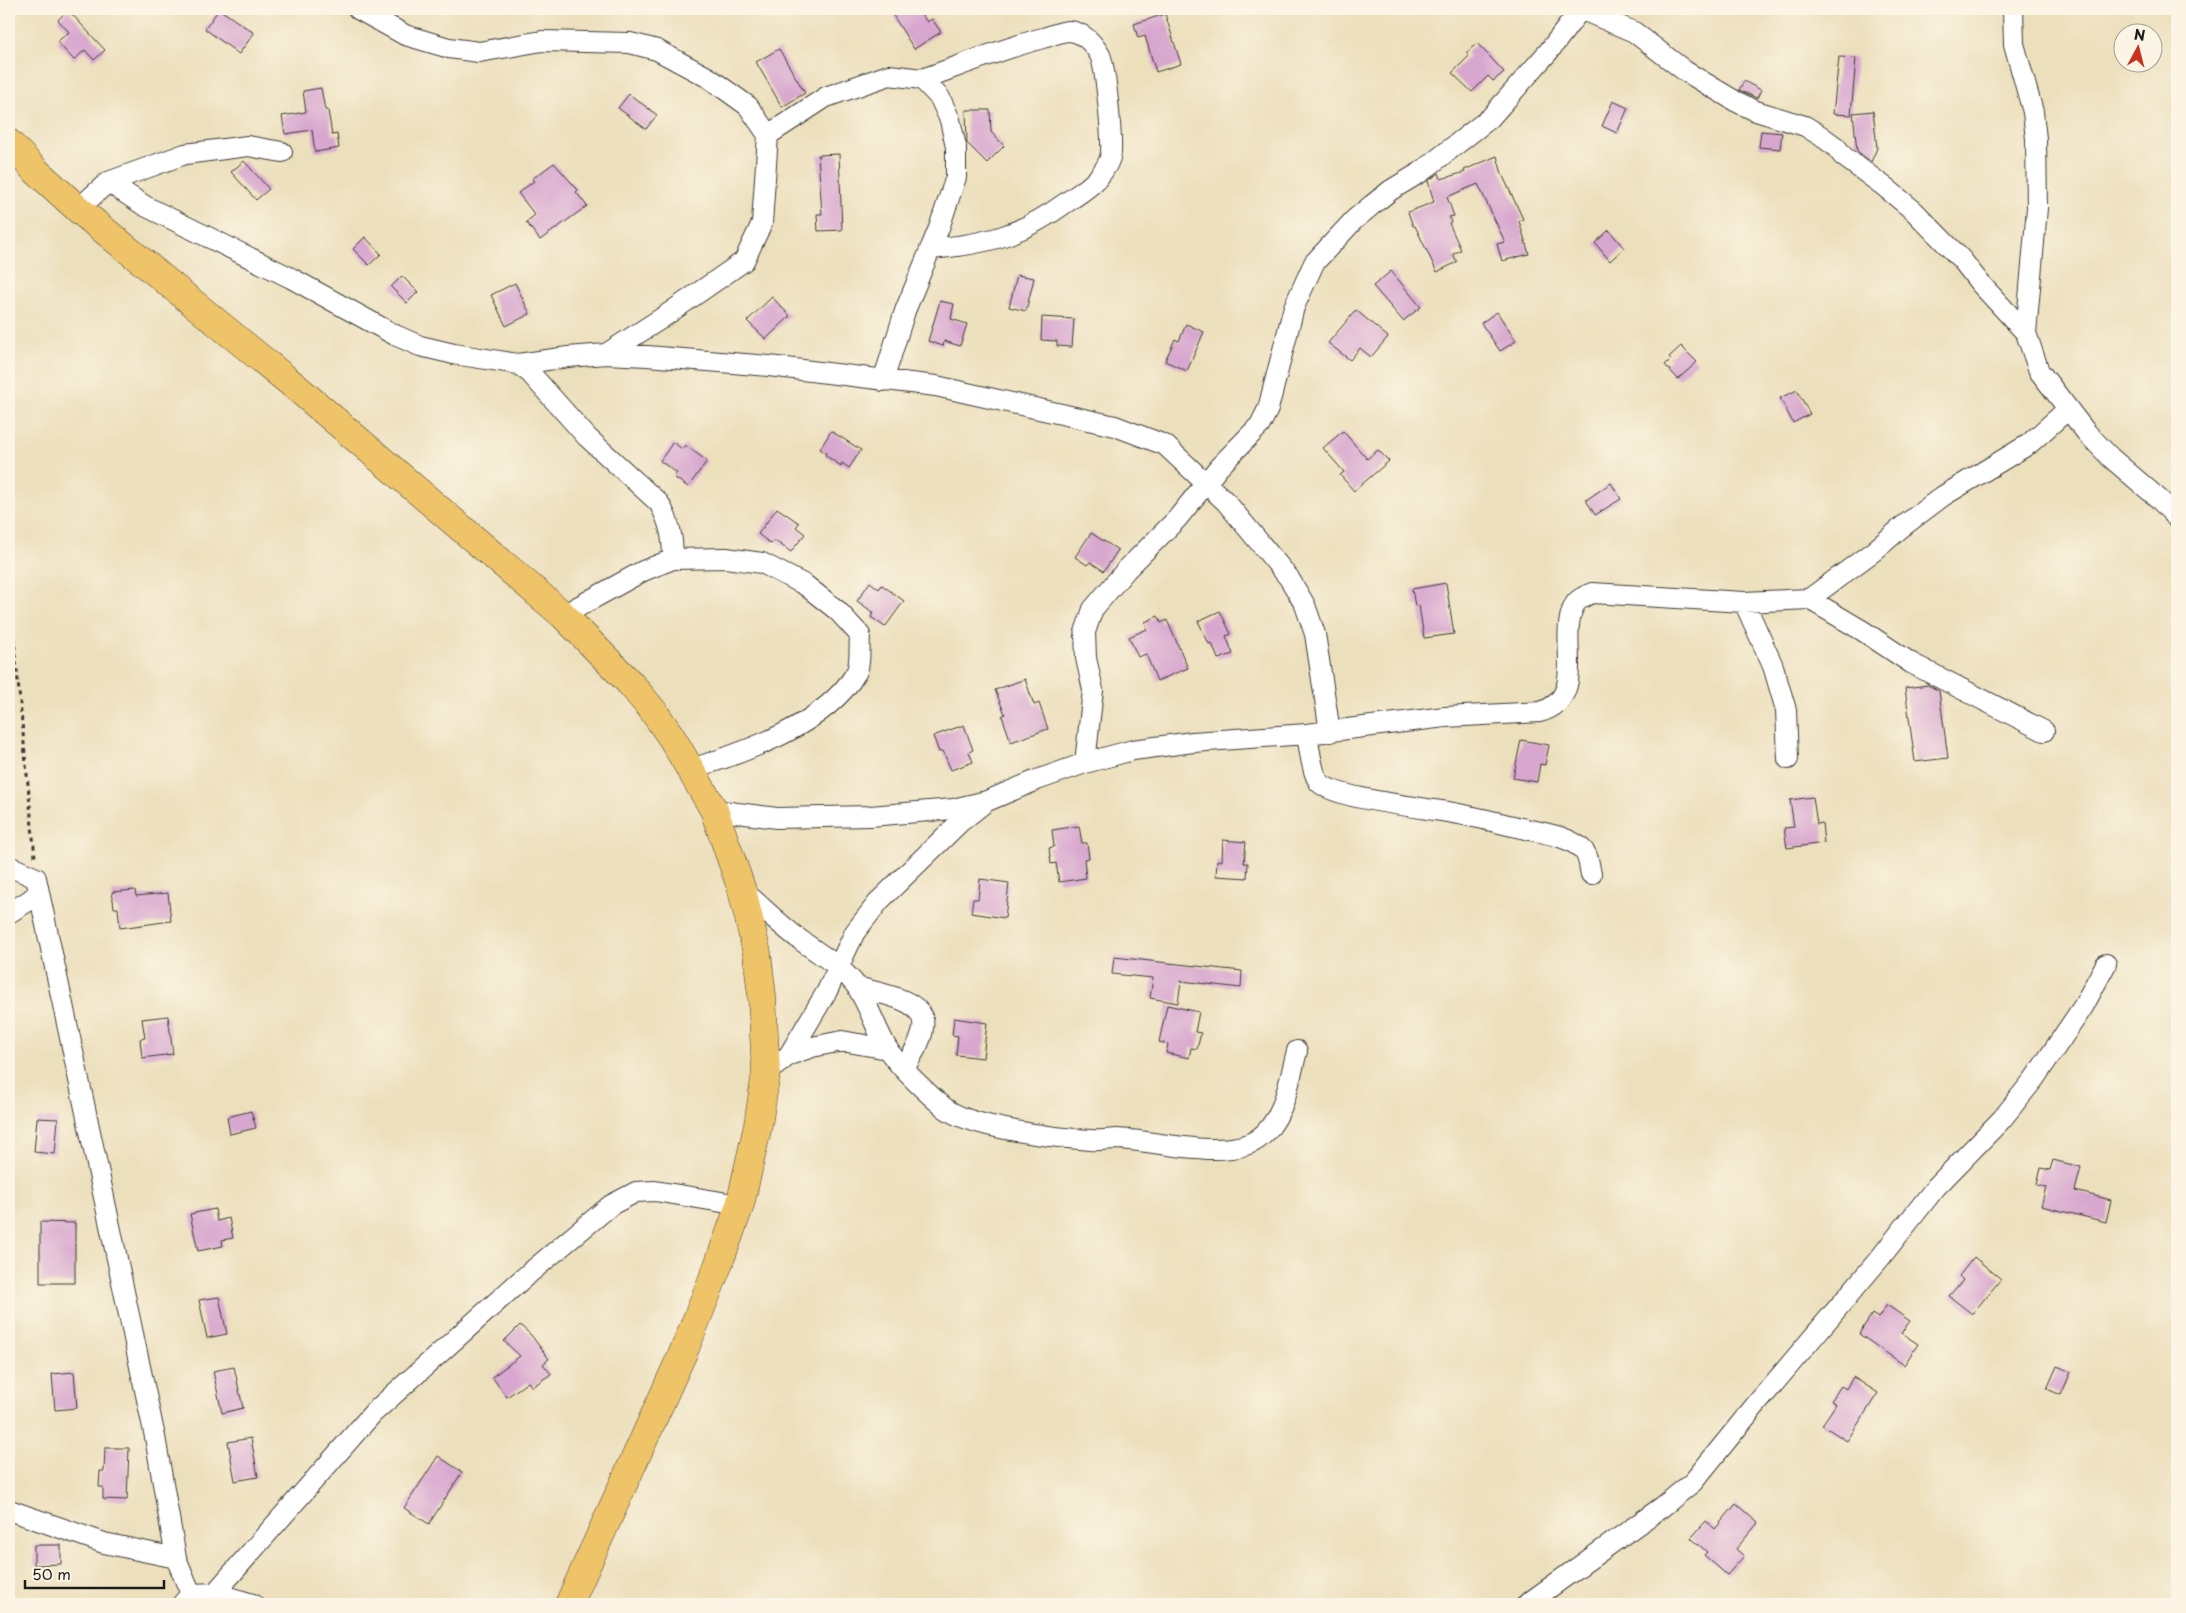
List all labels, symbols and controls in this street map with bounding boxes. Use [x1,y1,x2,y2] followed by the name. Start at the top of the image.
[2114,22,2164,72] north arrow
[2133,24,2146,46] text: N
[25,1558,164,1590] scale bar
[32,1562,71,1585] text: 50 m

